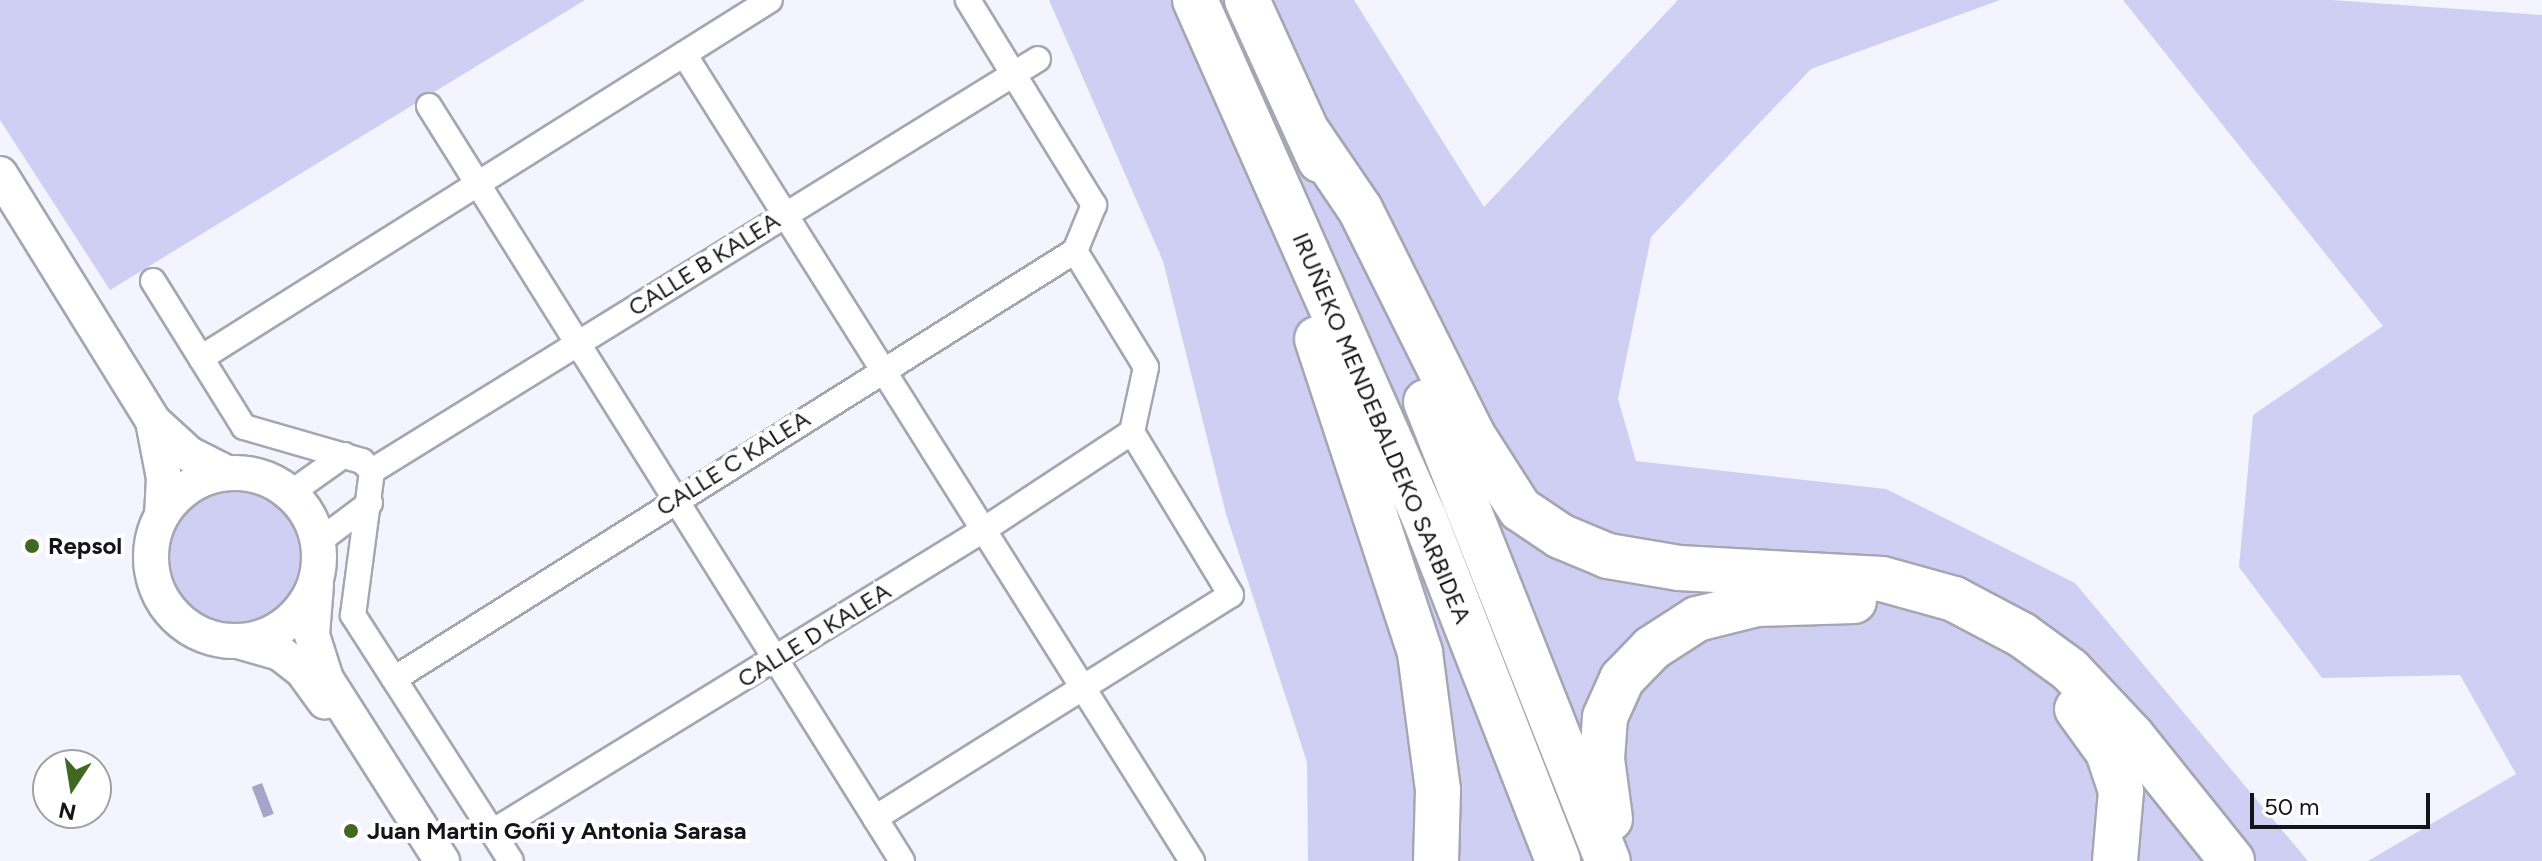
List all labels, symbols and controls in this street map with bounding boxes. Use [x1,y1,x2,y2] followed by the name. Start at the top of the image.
[623,206,785,322] street label: CALLE B KALEA
[1286,228,1478,628] street label: IRUÑEKO MENDEBALDEKO SARBIDEA
[651,404,815,522] street label: CALLE C KALEA
[48,532,122,560] place label: Repsol
[23,537,41,555] marker: Repsol
[732,576,896,694] street label: CALLE D KALEA
[32,749,112,829] north arrow
[2254,777,2434,827] scale bar
[2264,792,2320,821] text: 50 m
[56,796,78,826] text: N
[367,817,746,845] place label: Juan Martin Goñi y Antonia Sarasa
[342,822,360,840] marker: Juan Martin Goñi y Antonia Sarasa

